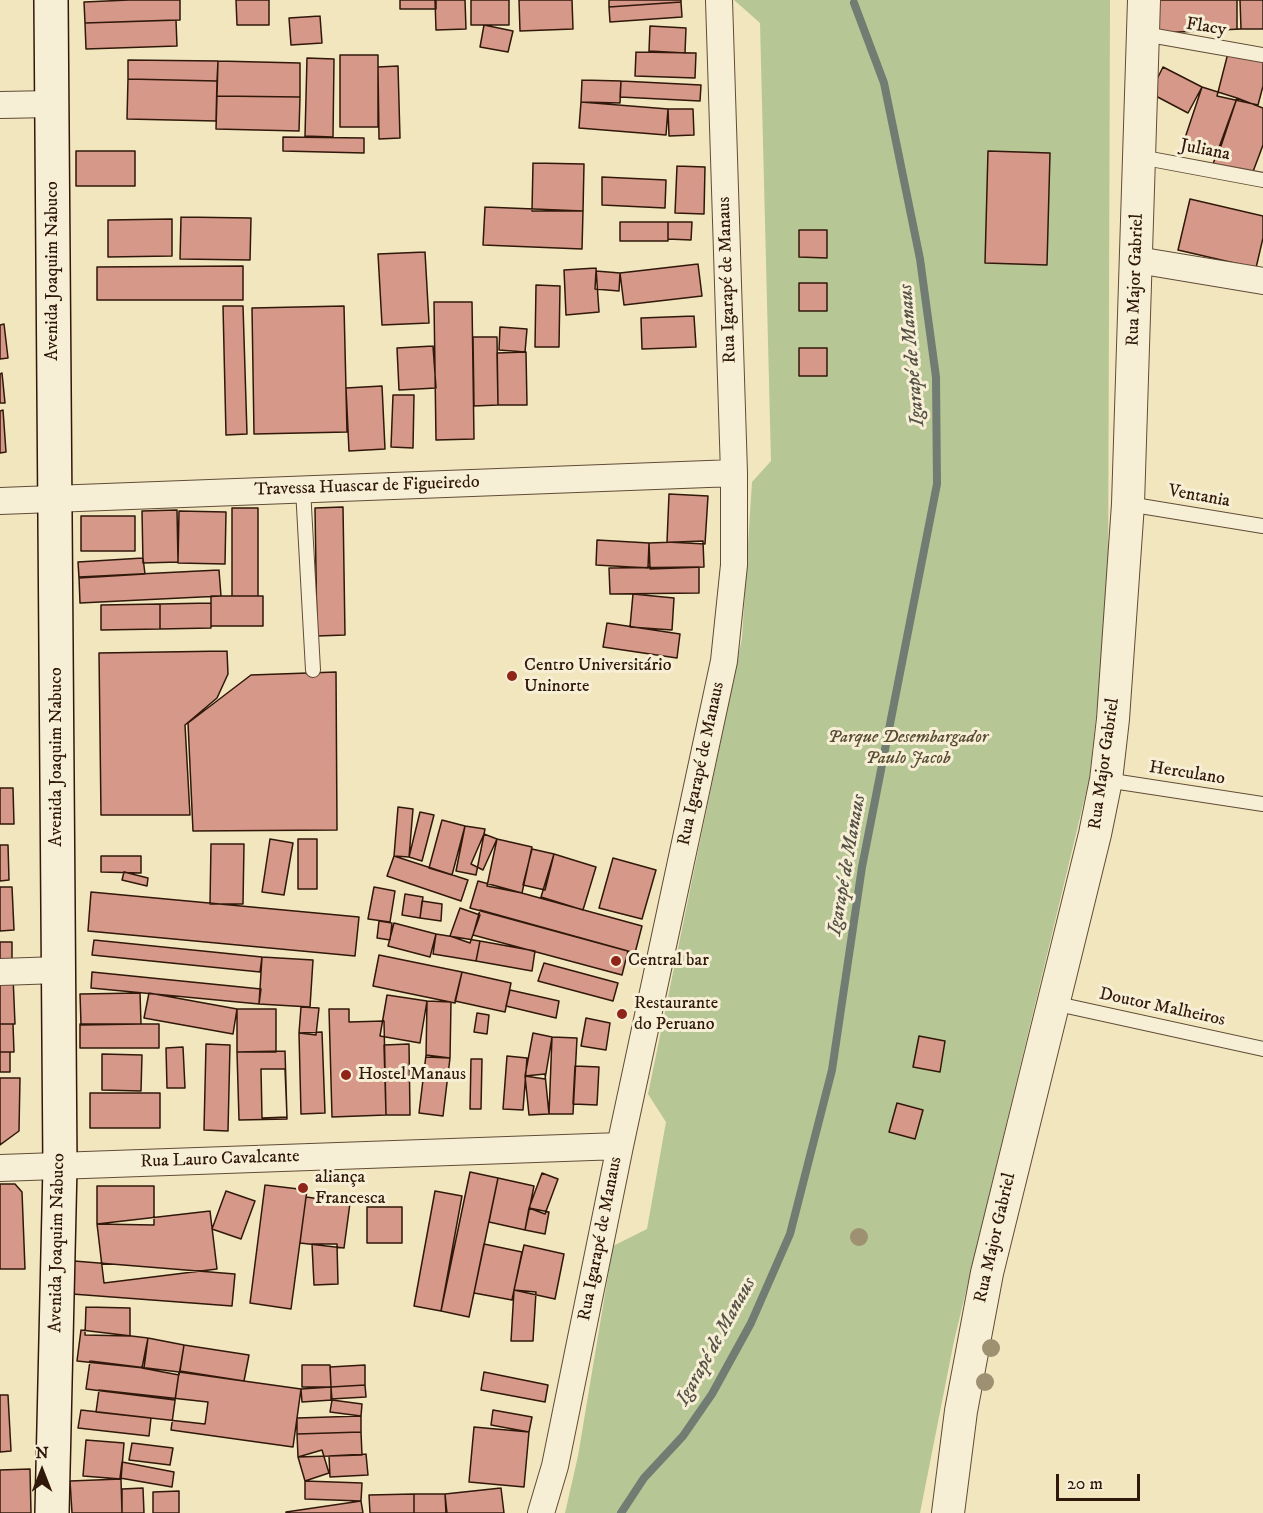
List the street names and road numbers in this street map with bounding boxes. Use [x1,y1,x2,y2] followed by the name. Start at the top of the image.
[1184,14,1228,42] street label: Flacy
[1178,136,1232,166] street label: Juliana
[42,181,64,361] street label: Avenida Joaquim Nabuco
[714,196,742,364] street label: Rua Igarapé de Manaus
[1123,213,1149,347] street label: Rua Major Gabriel
[254,472,480,502] street label: Travessa Huascar de Figueiredo
[1166,481,1232,513] street label: Ventania
[46,667,68,847] street label: Avenida Joaquim Nabuco
[674,680,730,848] street label: Rua Igarapé de Manaus
[1085,697,1125,831] street label: Rua Major Gabriel
[1148,757,1226,791] street label: Herculano
[1097,984,1227,1032] street label: Doutor Malheiros
[140,1146,300,1174] street label: Rua Lauro Cavalcante
[46,1153,70,1333] street label: Avenida Joaquim Nabuco
[574,1155,628,1323] street label: Rua Igarapé de Manaus
[971,1171,1021,1305] street label: Rua Major Gabriel

